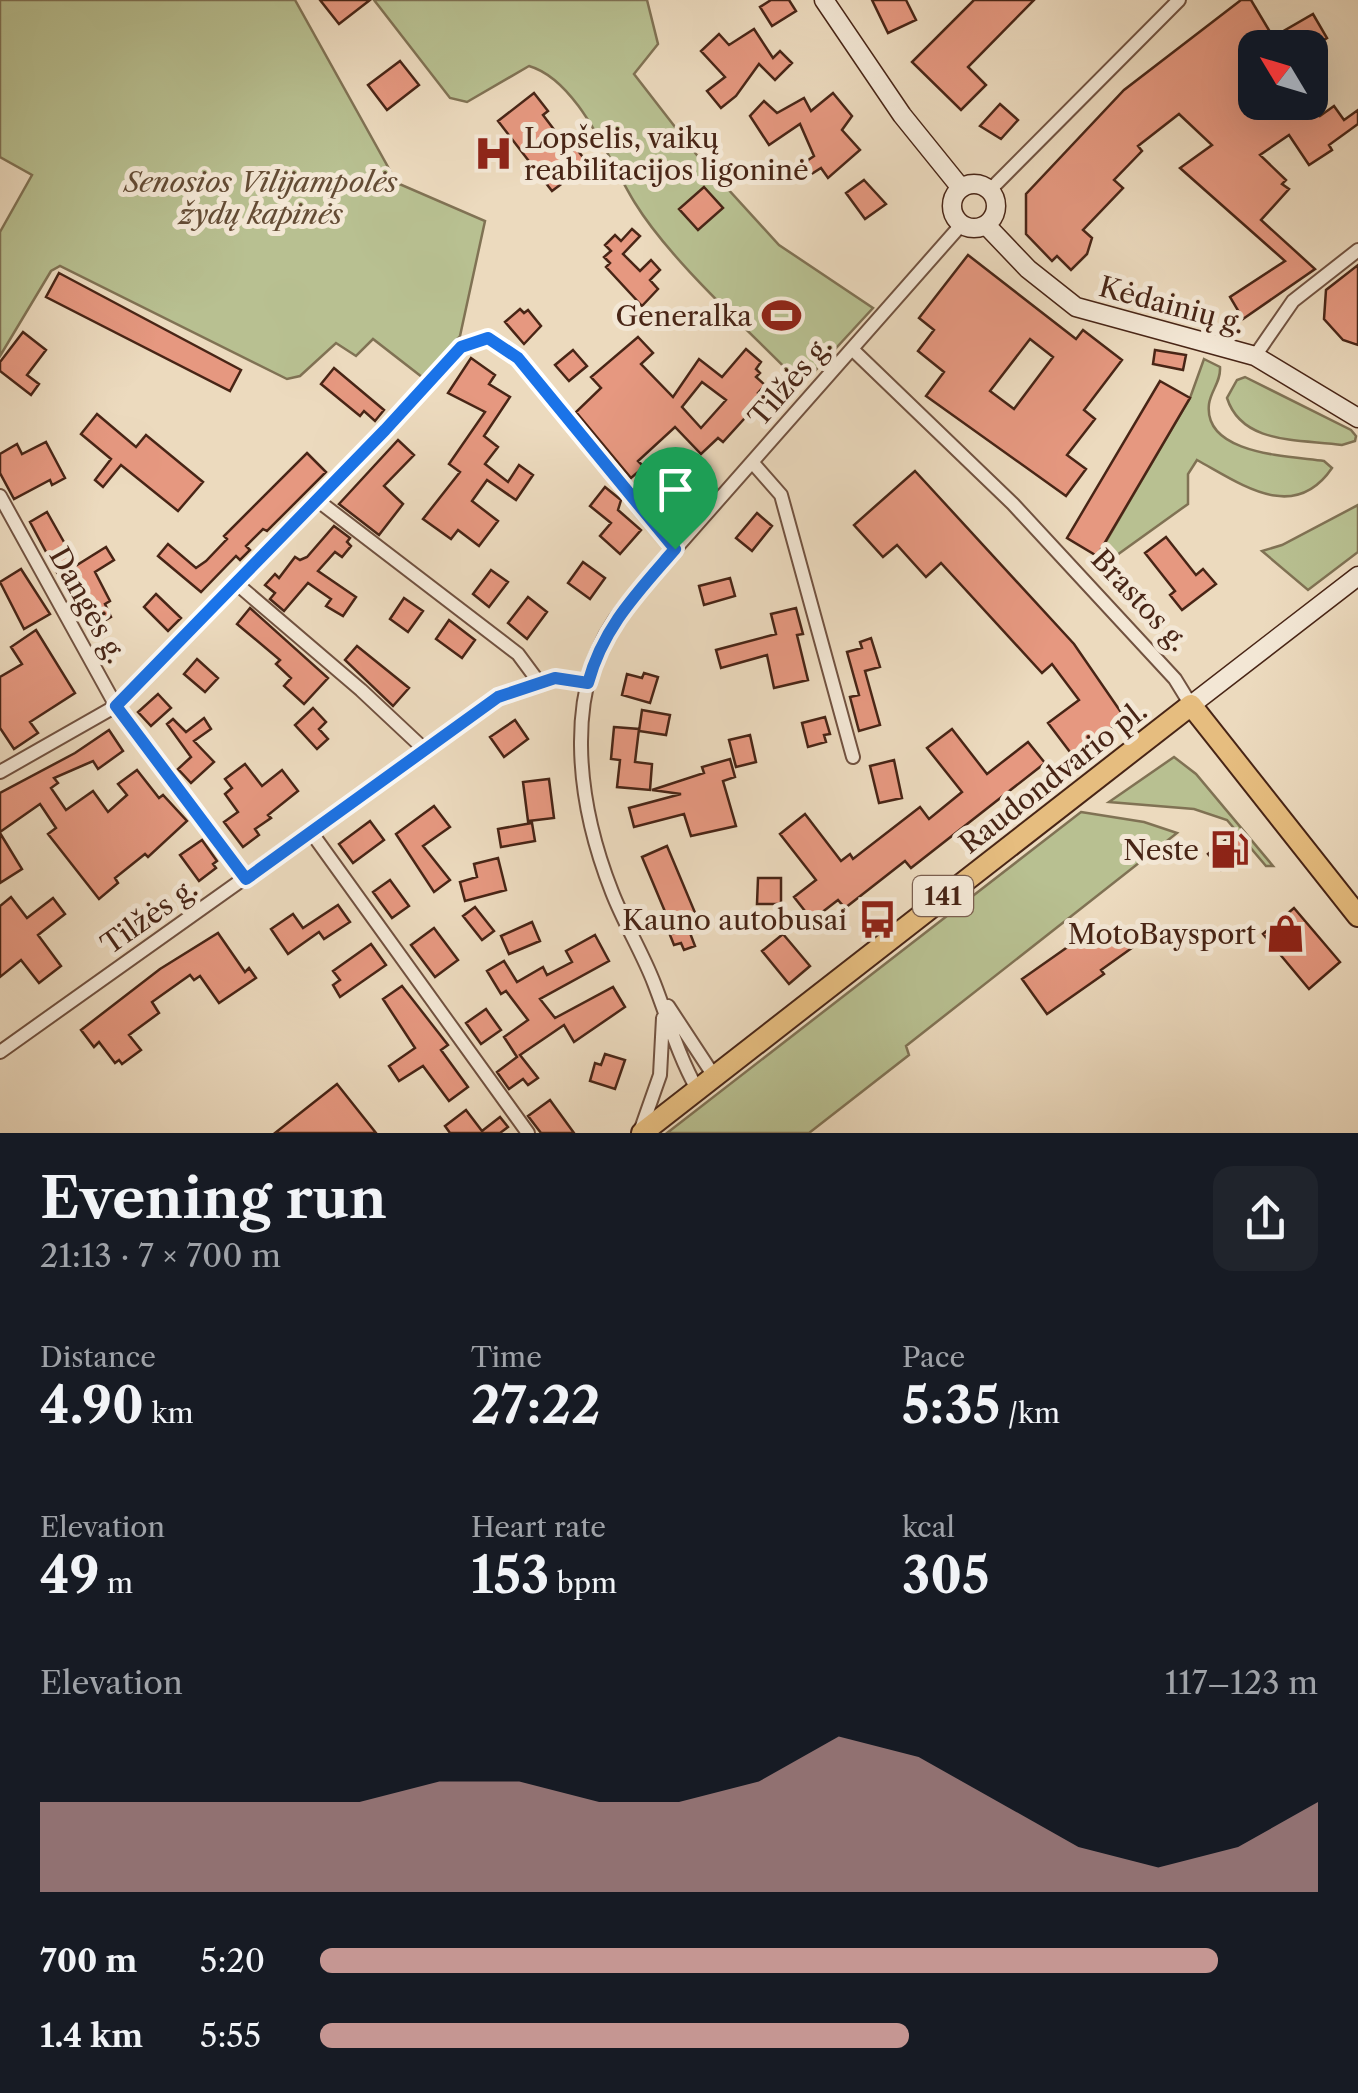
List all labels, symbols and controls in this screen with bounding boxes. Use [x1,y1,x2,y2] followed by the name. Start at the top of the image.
[1238,30,1328,120] north arrow
[1238,30,1328,120] map controls
[524,121,809,187] place label: Lopšelis, vaikų reabilitacijos ligoninė
[473,133,515,175] hospital icon: Lopšelis, vaikų reabilitacijos ligoninė
[122,165,398,231] park label: Senosios Vilijampolės žydų kapinės
[1095,269,1249,341] street label: Kėdainių g.
[761,295,803,337] sports icon: Generalka
[615,299,752,333] place label: Generalka
[741,329,839,433] street label: Tilžės g.
[633,447,718,550] pin
[648,462,703,517] icon: arrive
[42,541,134,669] street label: Dangės g.
[1084,542,1196,658] street label: Brastos g.
[953,693,1153,861] street label: Raudondvario pl.
[1208,829,1250,871] fuel station icon: Neste
[1123,833,1199,867] place label: Neste
[94,871,204,961] street label: Tilžės g.
[913,876,973,916] road number: 141
[856,899,898,941] bus stop icon: Kauno autobusai
[622,903,847,937] place label: Kauno autobusai
[1265,913,1307,955] shop icon: MotoBaysport
[1068,917,1256,951] place label: MotoBaysport
[40,1165,387,1232] text: Evening run
[1213,1166,1318,1271] button: share
[40,1236,281,1275] text: 21:13 · 7 × 700 m
[40,1340,156,1374] text: Distance
[471,1340,542,1374] text: Time
[902,1340,965,1374] text: Pace
[40,1374,144,1436] text: 4.90
[471,1374,601,1436] text: 27:22
[902,1374,1000,1436] text: 5:35
[144,1396,194,1430] text: km
[1000,1396,1060,1430] text: /km
[40,1510,165,1544] text: Elevation
[471,1510,606,1544] text: Heart rate
[902,1510,955,1544] text: kcal
[40,1544,99,1606] text: 49
[471,1544,549,1606] text: 153
[902,1544,990,1606] text: 305
[99,1566,133,1600] text: m
[549,1566,617,1600] text: bpm
[40,1663,183,1702] text: Elevation
[1165,1663,1318,1702] text: 117–123 m
[40,1941,137,1980] text: 700 m
[200,1941,265,1980] text: 5:20
[40,2016,143,2055] text: 1.4 km
[200,2016,261,2055] text: 5:55

